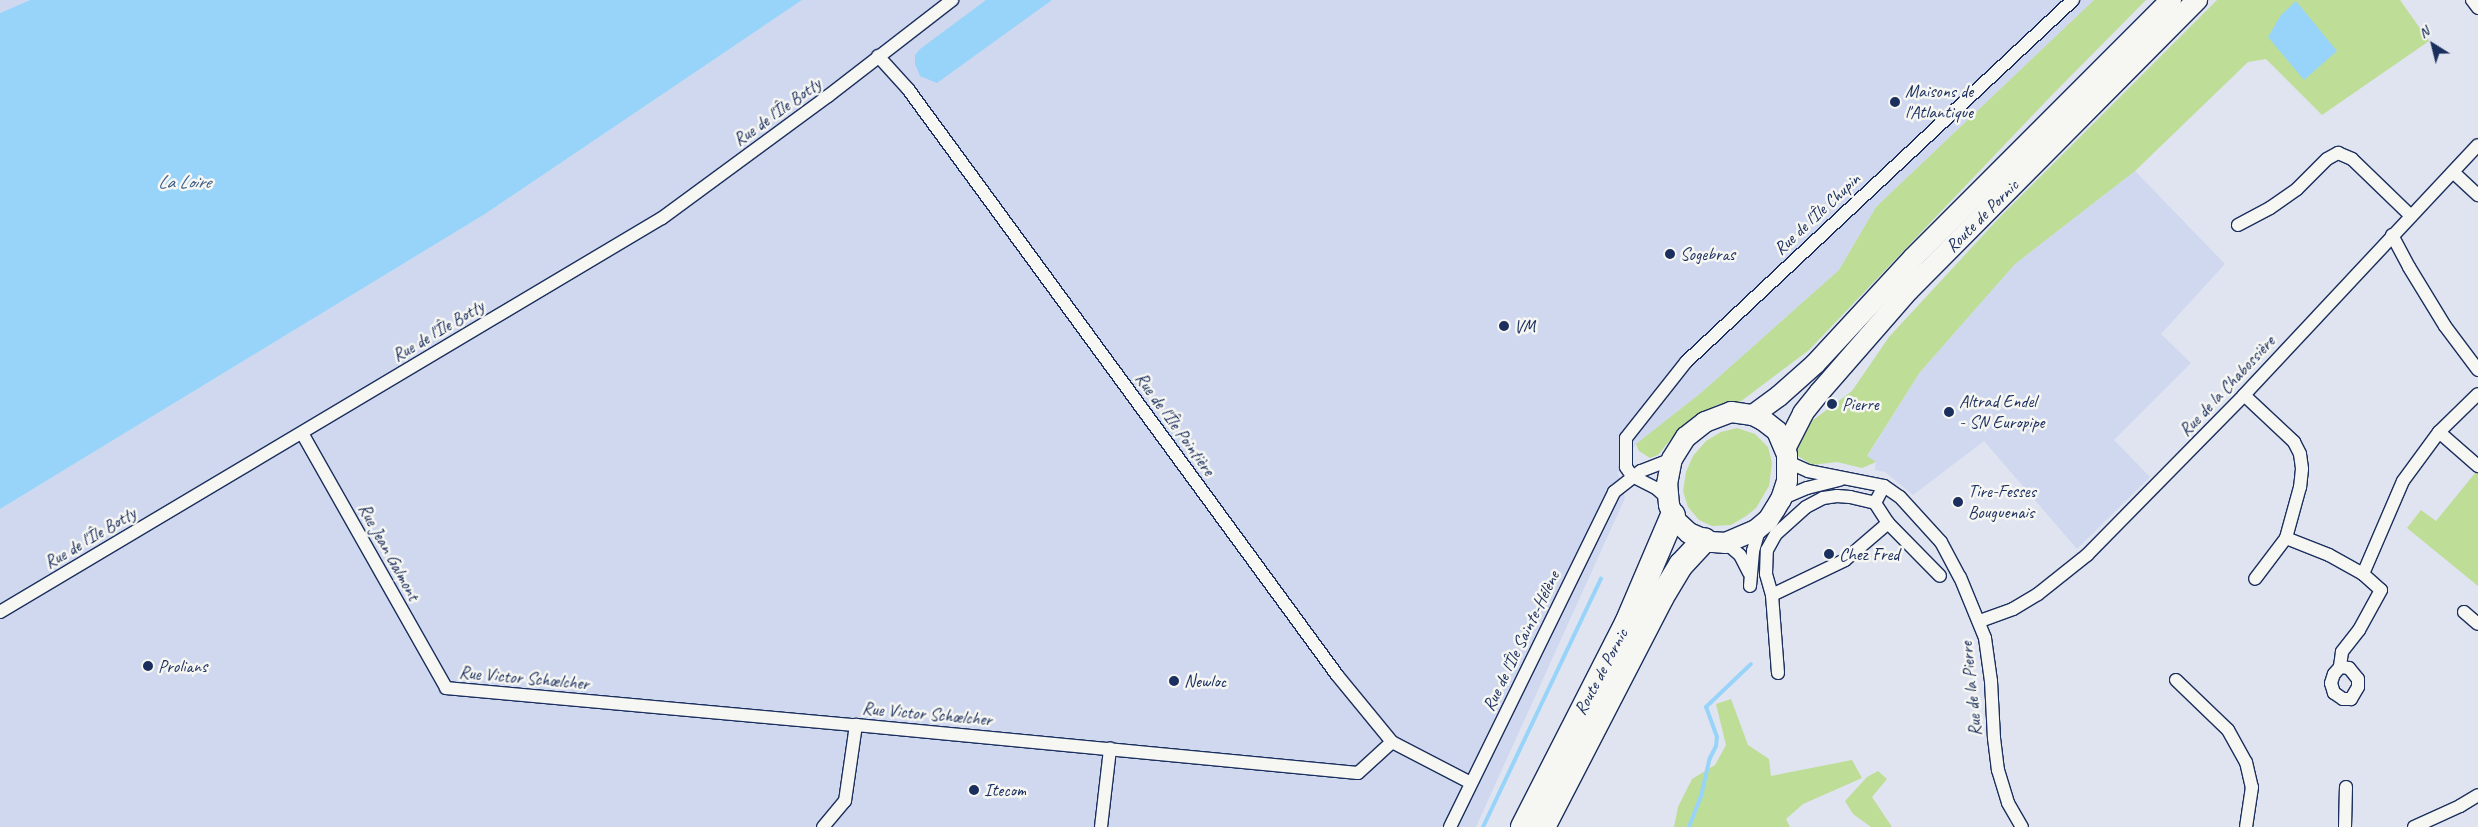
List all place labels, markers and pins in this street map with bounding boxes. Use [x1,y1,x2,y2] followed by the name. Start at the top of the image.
[1905,81,1973,124] place label: Maisons de l'Atlantique
[1889,96,1901,108] marker: Maisons de l'Atlantique
[1680,243,1735,265] place label: Sogebras
[1664,248,1676,260] marker: Sogebras
[1514,315,1535,337] place label: VM
[1498,320,1510,332] marker: VM
[1959,391,2044,434] place label: Altrad Endel - SN Europipe
[1842,393,1879,415] place label: Pierre
[1826,398,1838,410] marker: Pierre
[1943,406,1955,418] marker: Altrad Endel - SN Europipe
[1968,481,2036,524] place label: Tire-Fesses Bouguenais
[1952,496,1964,508] marker: Tire-Fesses Bouguenais
[1839,543,1899,565] place label: Chez Fred
[1823,548,1835,560] marker: Chez Fred
[158,655,207,677] place label: Prolians
[142,660,154,672] marker: Prolians
[1184,670,1226,692] place label: Newloc
[1168,675,1180,687] marker: Newloc
[984,779,1026,801] place label: Itecom
[968,784,980,796] marker: Itecom

